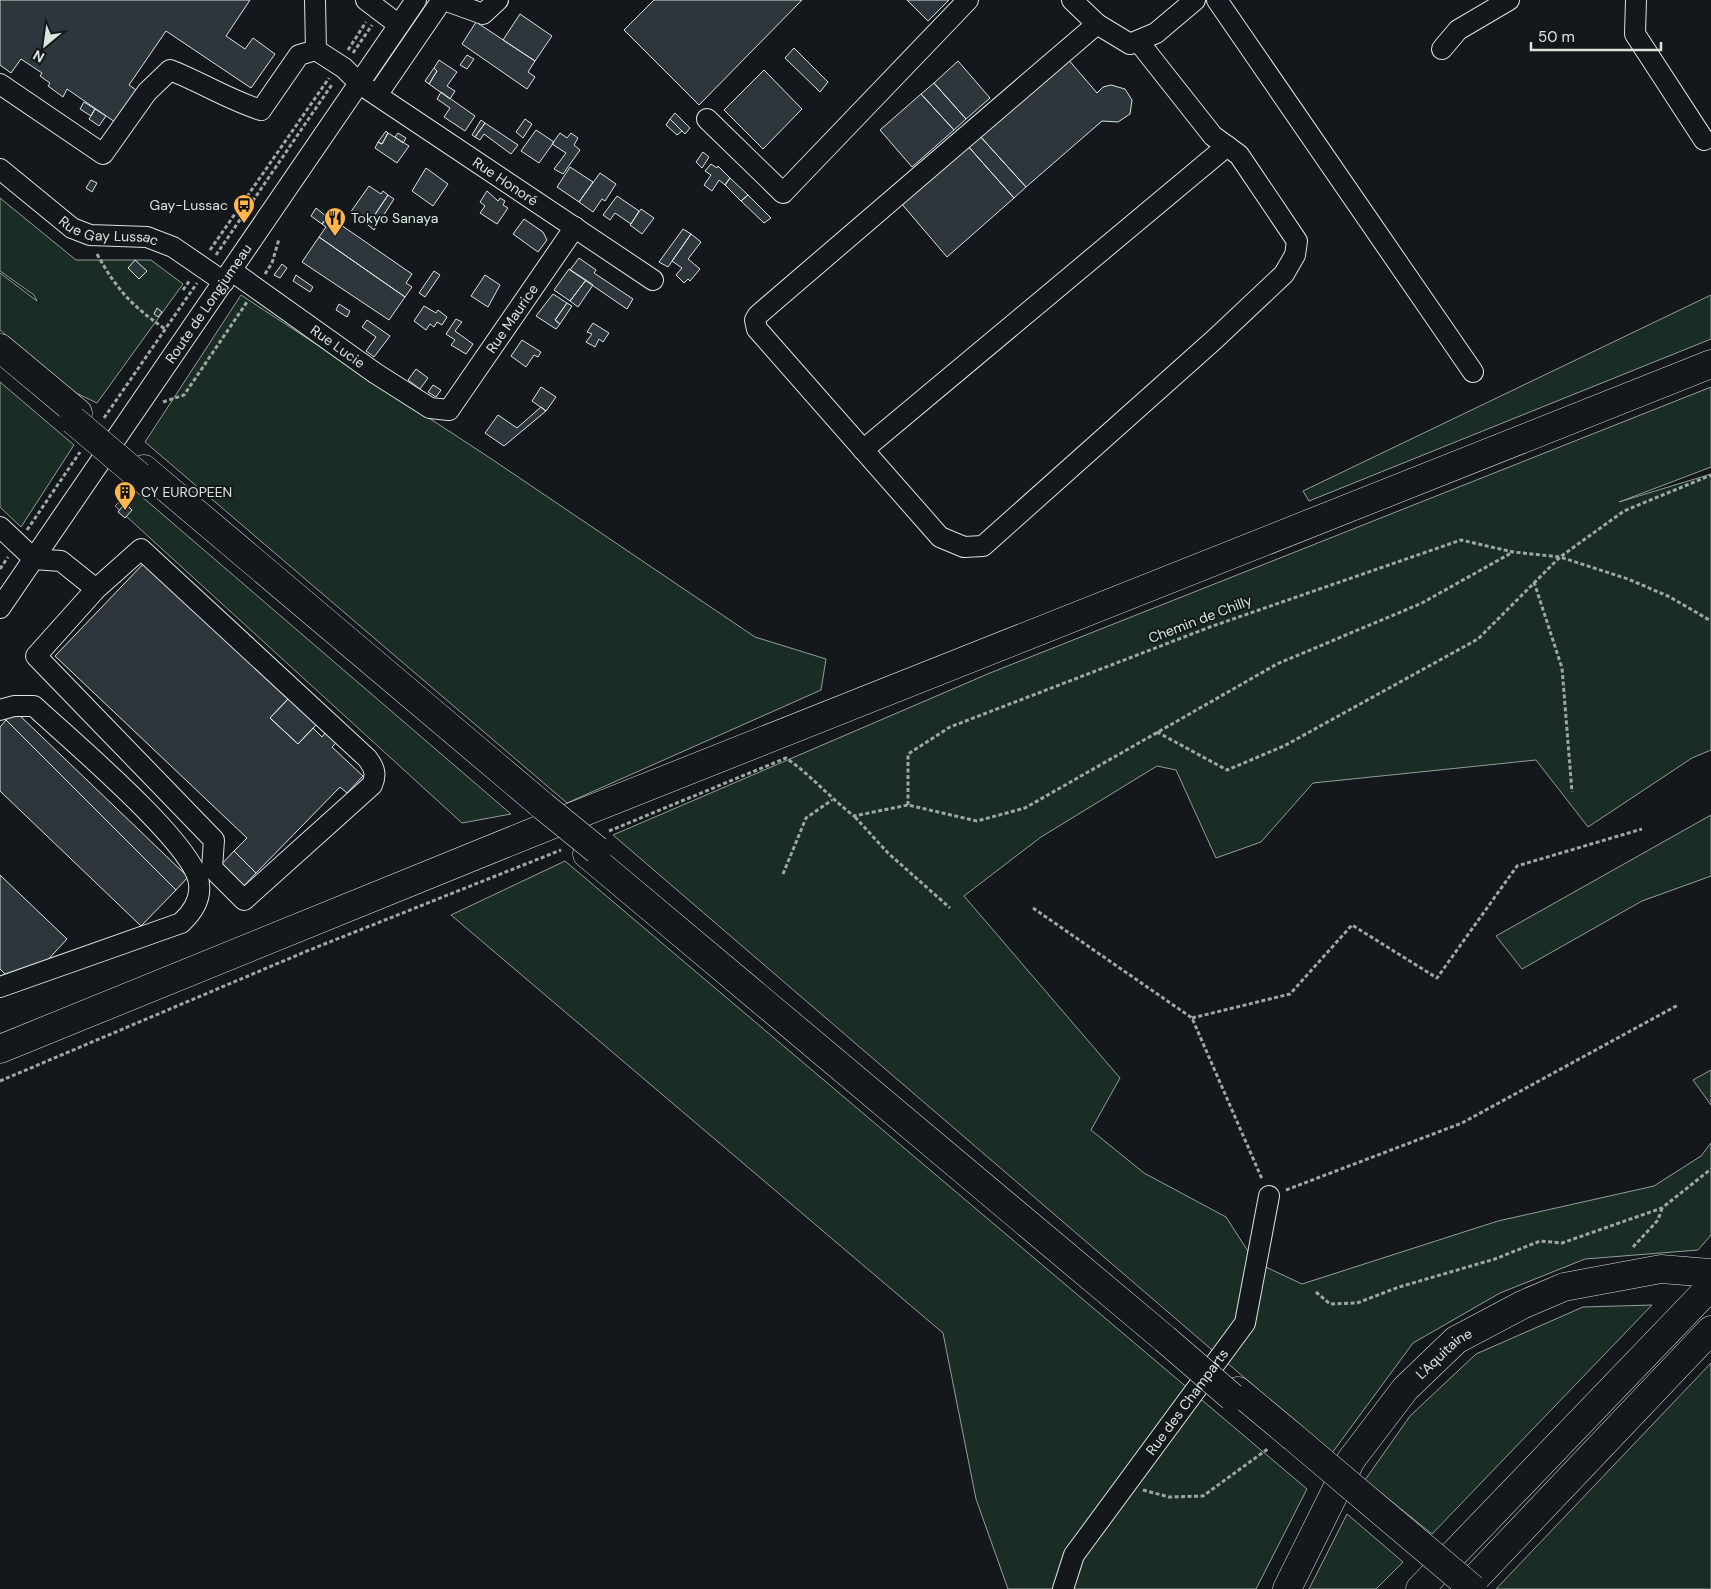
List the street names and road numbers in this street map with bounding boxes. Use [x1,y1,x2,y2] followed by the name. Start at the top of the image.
[469,153,542,210] street label: Rue Honoré
[55,212,161,250] street label: Rue Gay Lussac
[161,240,256,367] street label: Route de Longjumeau
[482,280,542,357] street label: Rue Maurice
[307,321,369,372] street label: Rue Lucie
[1146,591,1255,647] street label: Chemin de Chilly
[1412,1324,1475,1383] street label: L'Aquitaine
[1142,1345,1232,1459] street label: Rue des Champarts

